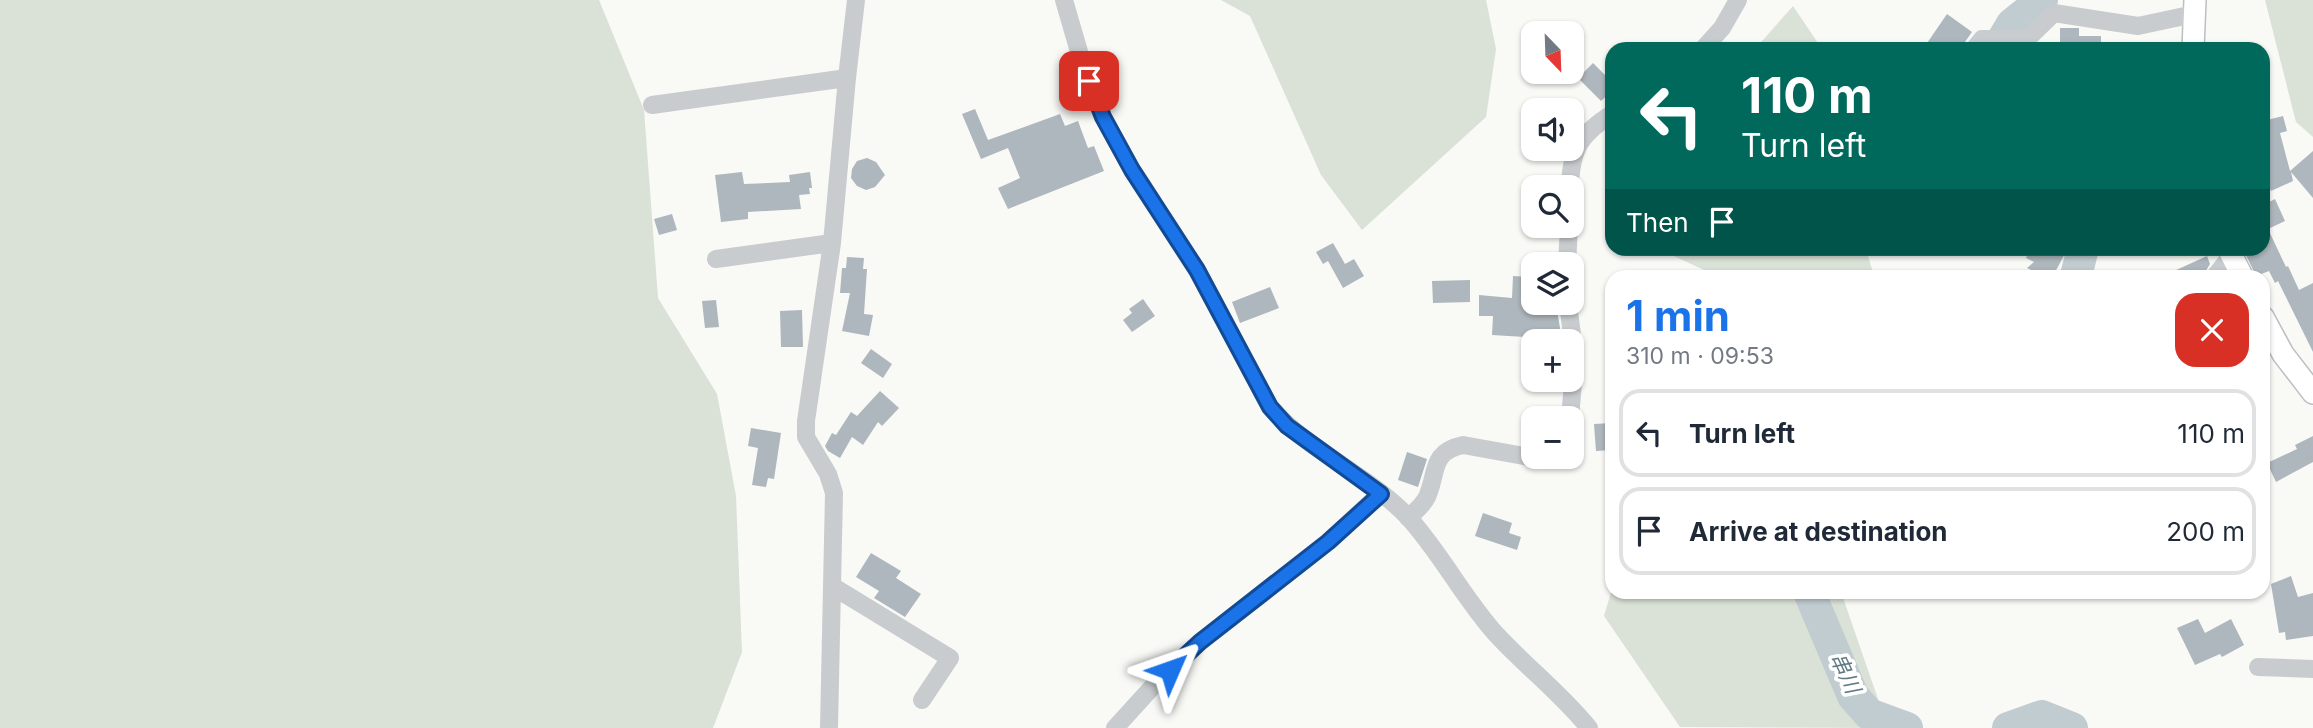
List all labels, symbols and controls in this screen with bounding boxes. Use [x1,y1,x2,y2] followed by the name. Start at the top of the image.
[1521,21,1584,84] north arrow
[1521,21,1584,469] map controls
[1059,51,1119,111] pin
[1070,62,1108,100] icon: arrive
[1741,66,1873,125] text: 110 m
[1626,70,1717,161] icon: left
[1521,98,1584,161] button: sound
[1741,126,1866,165] text: Turn left
[1521,175,1584,238] button: search
[1703,203,1741,241] icon: arrive
[1626,207,1689,238] text: Then
[1521,252,1584,315] button: layers
[1626,290,1730,341] text: 1 min
[2175,293,2249,367] button: close
[1521,329,1584,392] button: +
[1626,342,1774,370] text: 310 m · 09:53
[1521,406,1584,469] button: −
[1630,414,1668,452] icon: left
[1689,418,1795,449] text: Turn left
[2177,418,2245,449] text: 110 m
[1630,512,1668,550] icon: arrive
[1689,516,1948,547] text: Arrive at destination
[2166,516,2245,547] text: 200 m
[1133,633,1207,707] position arrow
[1825,648,1867,699] water label: 串川

